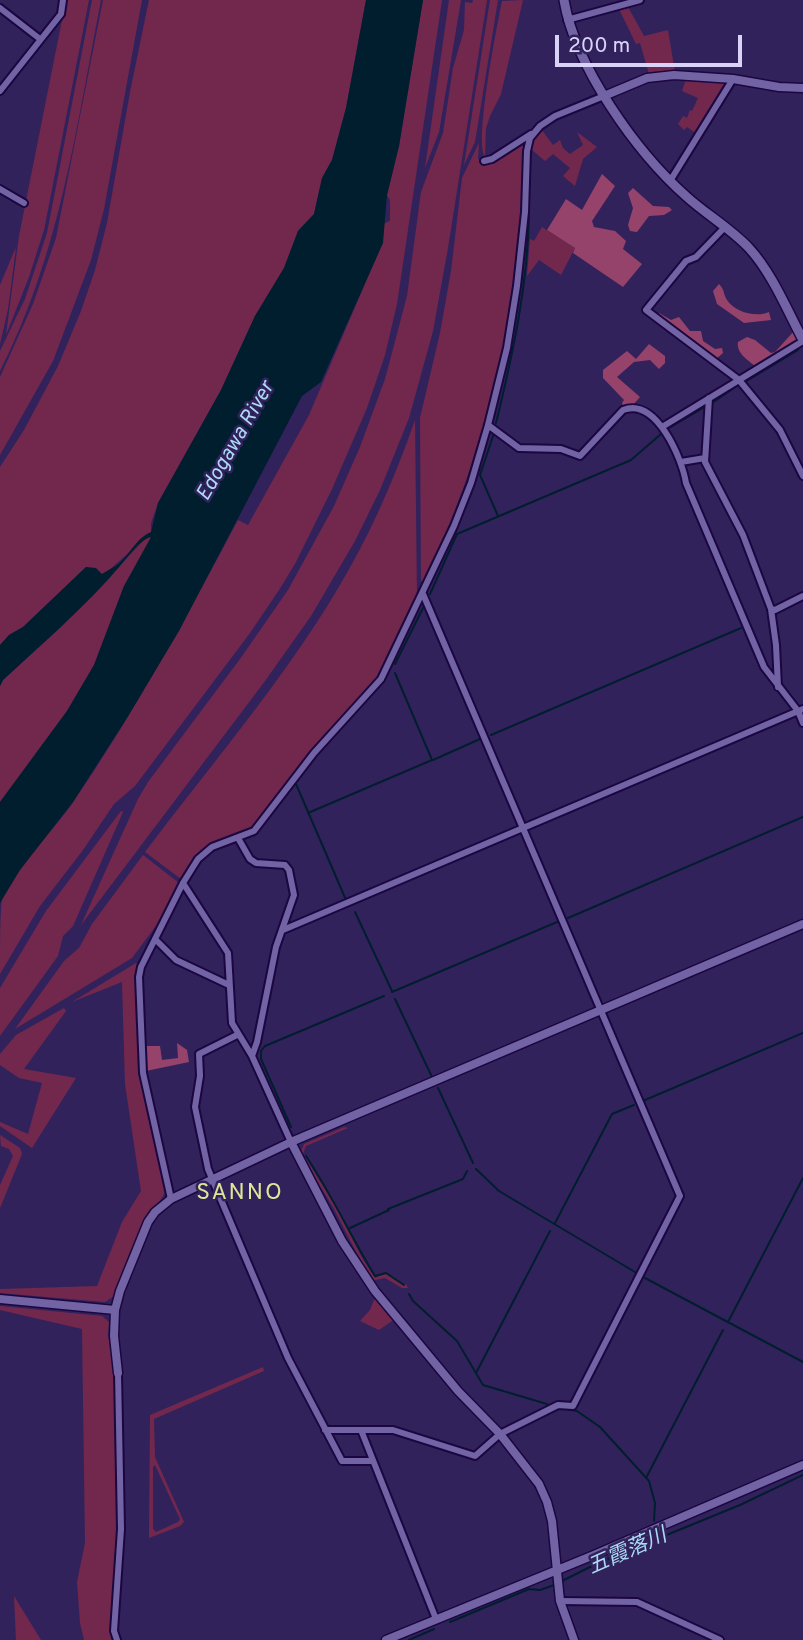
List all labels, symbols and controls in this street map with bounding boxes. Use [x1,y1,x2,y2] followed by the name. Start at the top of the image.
[558,21,745,65] scale bar
[568,33,630,60] text: 200 m
[193,378,281,506] water label: Edogawa River
[197,1180,283,1208] district label: SANNO
[585,1524,671,1582] water label: 五霞落川

